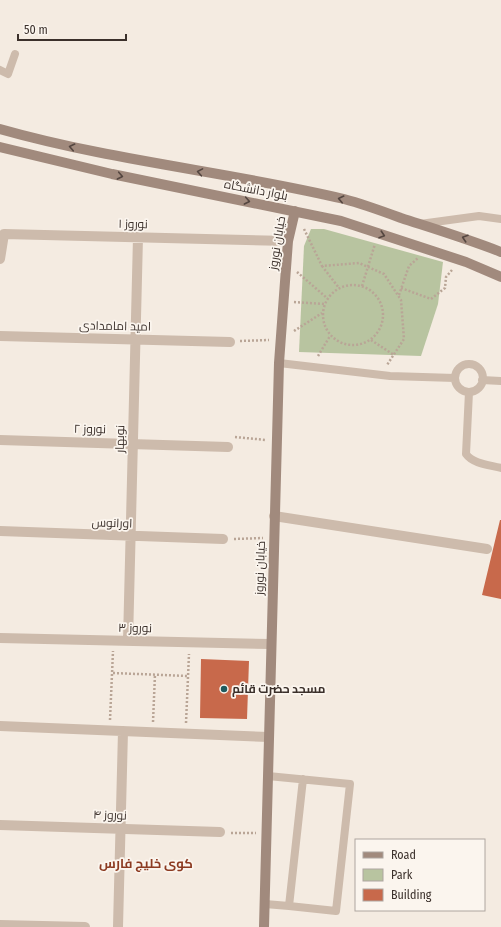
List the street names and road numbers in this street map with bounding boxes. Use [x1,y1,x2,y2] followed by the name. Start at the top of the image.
[223,177,289,203] street label: بلوار دانشگاه
[266,215,288,272] street label: خیابان نوروز
[118,217,148,231] street label: نوروز ۱
[79,318,151,334] street label: امید امامدادی
[74,422,106,436] street label: نوروز ۲
[113,425,127,454] street label: نوبهار
[91,515,133,531] street label: اورانوس
[252,541,268,596] street label: خیابان نوروز
[118,621,152,635] street label: نوروز ۳
[93,807,127,823] street label: نوروز ۴

